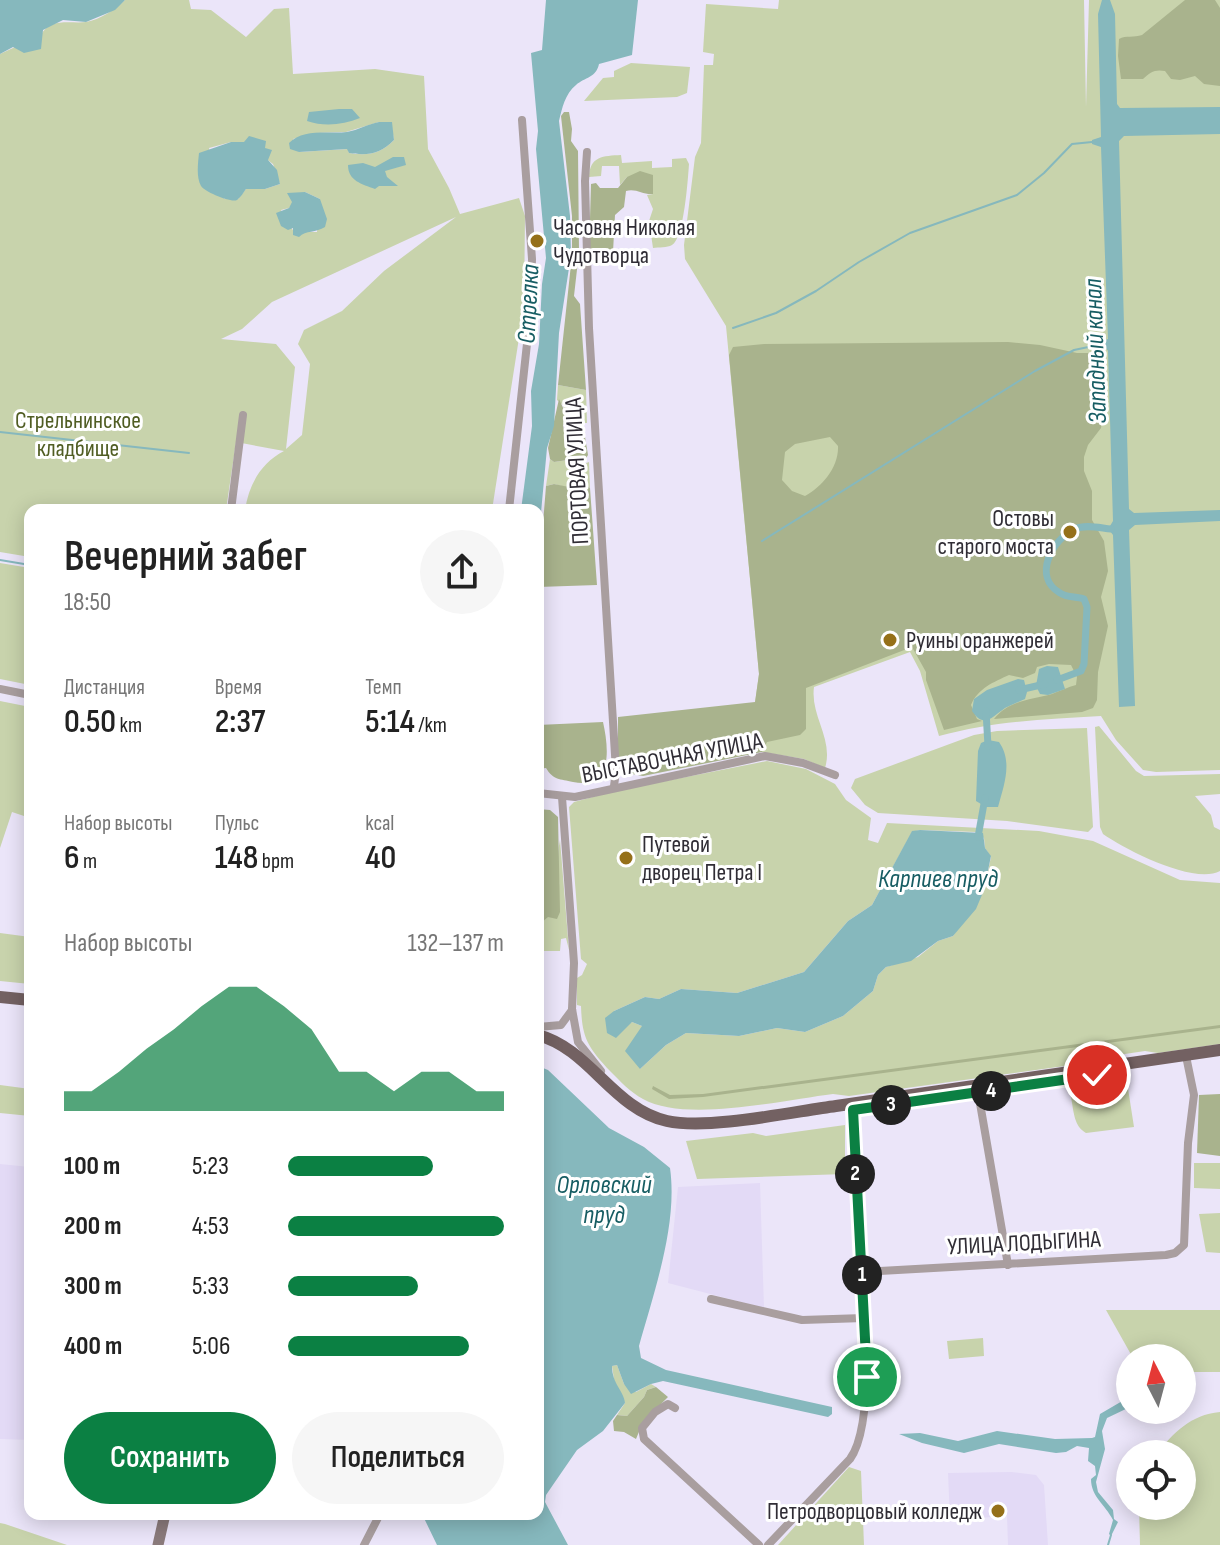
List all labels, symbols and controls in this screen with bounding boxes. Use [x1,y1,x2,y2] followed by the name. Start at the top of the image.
[553,213,695,270] place label: Часовня Николая Чудотворца
[528,232,546,250] marker: Часовня Николая Чудотворца
[511,263,547,344] water label: Стрелка
[1078,277,1114,424] water label: Западный канал
[559,396,595,545] street label: ПОРТОВАЯ УЛИЦА
[15,406,141,463] park label: Стрельнинское кладбище
[938,504,1054,561] place label: Остовы старого моста
[1061,523,1079,541] marker: Остовы старого моста
[64,530,307,583] text: Вечерний забег
[420,530,504,614] button: share
[64,587,111,618] text: 18:50
[906,626,1054,655] place label: Руины оранжерей
[881,631,899,649] marker: Руины оранжерей
[64,674,145,701] text: Дистанция
[215,674,262,701] text: Время
[365,674,402,701] text: Темп
[64,701,116,742] text: 0.50
[215,701,265,742] text: 2:37
[365,701,415,742] text: 5:14
[116,712,142,739] text: km
[415,712,447,739] text: /km
[579,726,766,790] street label: ВЫСТАВОЧНАЯ УЛИЦА
[64,810,173,837] text: Набор высоты
[215,810,259,837] text: Пульс
[365,810,394,837] text: kcal
[642,830,762,887] place label: Путевой дворец Петра I
[64,837,80,878] text: 6
[215,837,258,878] text: 148
[365,837,396,878] text: 40
[80,848,97,875] text: m
[258,848,294,875] text: bpm
[617,849,635,867] marker: Путевой дворец Петра I
[878,864,998,895] water label: Карпиев пруд
[64,928,192,959] text: Набор высоты
[408,928,504,959] text: 132–137 m
[1063,1041,1131,1109] pin
[1075,1053,1119,1097] icon: check
[971,1071,1011,1111] pin: 4
[986,1077,996,1104] text: 4
[871,1085,911,1125] pin: 3
[886,1091,896,1118] text: 3
[64,1151,120,1182] text: 100 m
[192,1151,229,1182] text: 5:23
[835,1154,875,1194] pin: 2
[850,1160,860,1187] text: 2
[556,1170,652,1231] water label: Орловский пруд
[64,1211,121,1242] text: 200 m
[192,1211,229,1242] text: 4:53
[947,1224,1102,1261] street label: УЛИЦА ЛОДЫГИНА
[842,1255,882,1295] pin: 1
[858,1261,866,1288] text: 1
[64,1271,122,1302] text: 300 m
[192,1271,229,1302] text: 5:33
[64,1331,122,1362] text: 400 m
[192,1331,230,1362] text: 5:06
[833,1343,901,1411] pin
[1116,1344,1196,1424] north arrow
[1116,1344,1196,1520] map controls
[845,1355,889,1399] icon: arrive
[64,1412,276,1504] button: Сохранить
[292,1412,504,1504] button: Поделиться
[1116,1440,1196,1520] button: locate
[767,1497,982,1526] place label: Петродворцовый колледж
[989,1502,1007,1520] marker: Петродворцовый колледж

